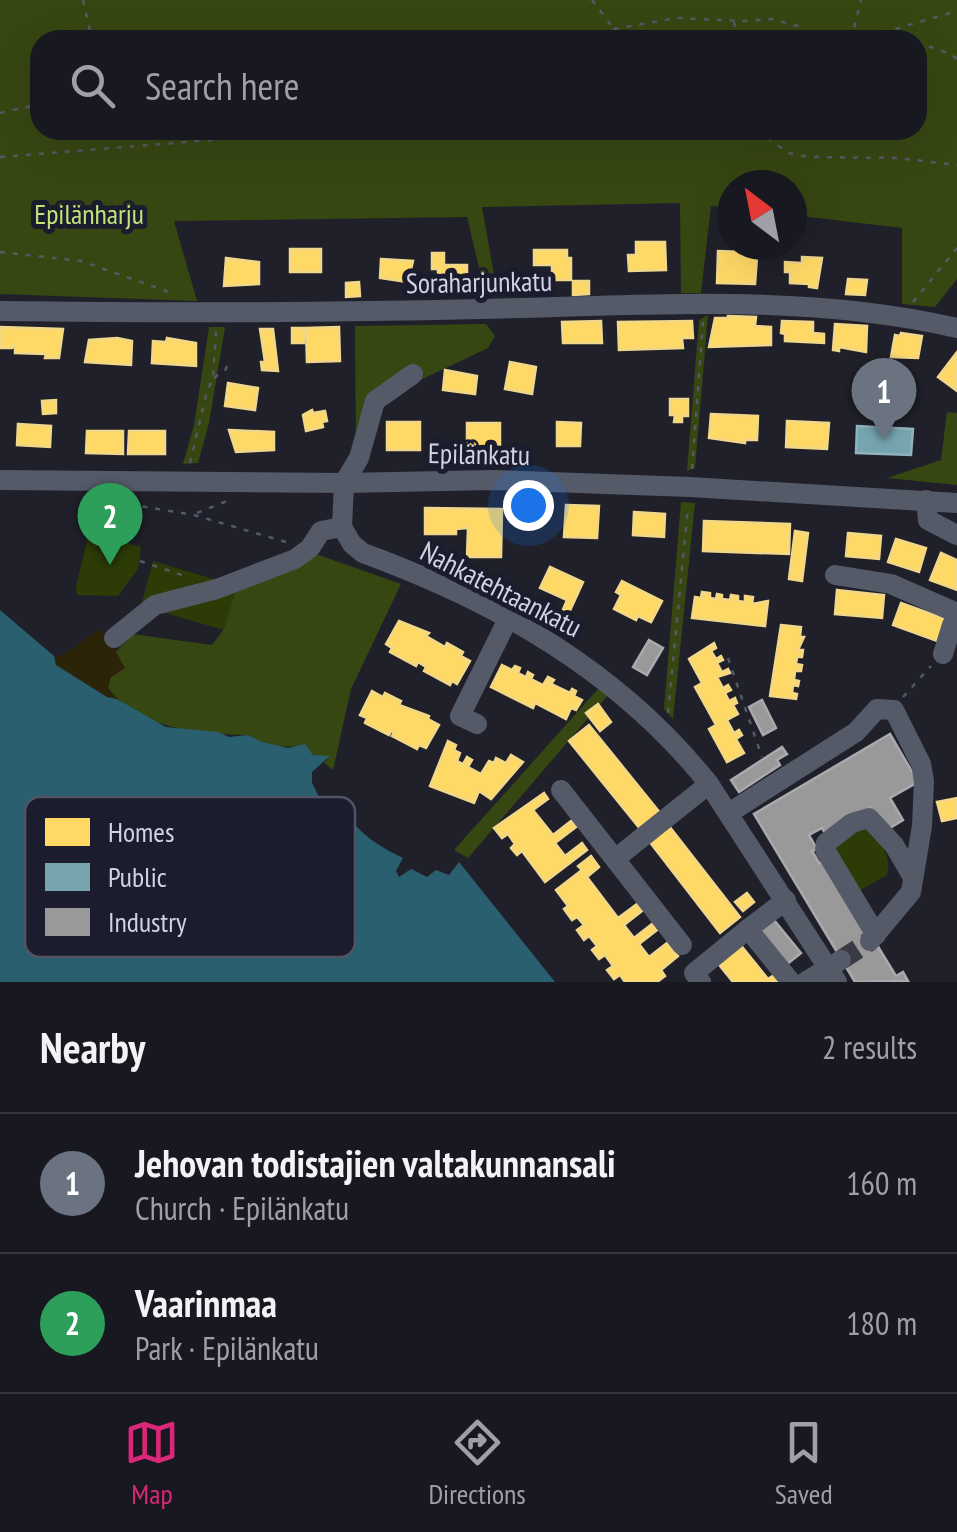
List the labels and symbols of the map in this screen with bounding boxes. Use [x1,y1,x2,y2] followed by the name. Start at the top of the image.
[717,170,807,260] north arrow
[34,195,144,232] park label: Epilänharju
[405,262,553,301] street label: Soraharjunkatu
[852,358,916,440] pin: 1
[428,434,530,473] street label: Epilänkatu
[503,480,554,531] your location
[78,482,142,565] pin: 2
[414,532,588,645] street label: Nahkatehtaankatu
[25,797,355,957] legend
[108,813,174,850] text: Homes
[108,858,167,895] text: Public
[108,903,187,940] text: Industry

